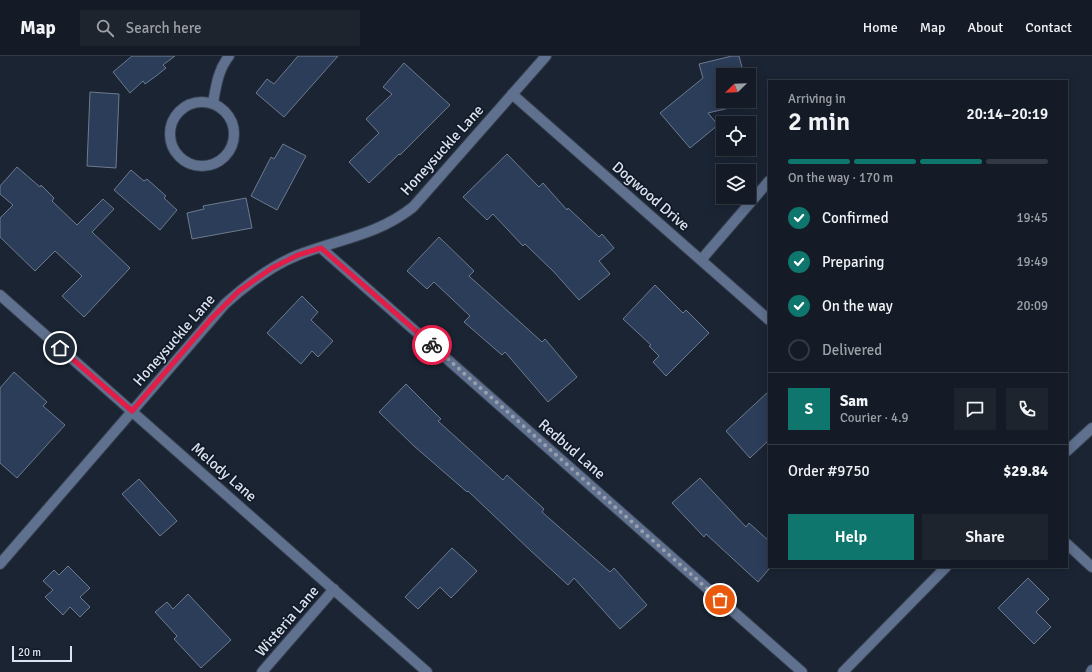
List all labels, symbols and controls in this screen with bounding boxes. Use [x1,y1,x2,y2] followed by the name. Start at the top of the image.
[80,10,360,46] search box
[20,16,56,40] text: Map
[94,17,116,39] icon: search
[126,19,201,37] text: Search here
[863,19,898,36] text: Home
[920,19,945,36] text: Map
[967,19,1003,36] text: About
[1025,19,1072,36] text: Contact
[716,68,756,108] north arrow
[716,68,756,204] map controls
[788,91,846,107] text: Arriving in
[397,101,487,199] street label: Honeysuckle Lane
[967,105,1048,123] text: 20:14–20:19
[788,106,850,138] text: 2 min
[716,116,756,156] button: locate
[609,158,693,234] street label: Dogwood Drive
[716,164,756,204] button: layers
[788,170,893,186] text: On the way · 170 m
[788,207,810,229] icon: check
[822,209,889,227] text: Confirmed
[1016,210,1048,226] text: 19:45
[788,251,810,273] icon: check
[822,253,885,271] text: Preparing
[1016,254,1048,270] text: 19:49
[129,290,219,390] street label: Honeysuckle Lane
[788,295,810,317] icon: check
[822,297,893,315] text: On the way
[1016,298,1048,314] text: 20:09
[412,325,452,365] courier
[43,331,77,365] pin
[421,334,443,356] icon: bike
[49,337,71,359] icon: home
[822,341,882,359] text: Delivered
[954,388,996,430] button: chat
[1006,388,1048,430] button: phone
[840,392,868,410] text: Sam
[805,400,813,418] text: S
[840,410,909,426] text: Courier · 4.9
[535,415,609,483] street label: Redbud Lane
[188,439,260,505] street label: Melody Lane
[788,462,870,480] text: Order #9750
[1003,462,1048,480] text: $29.84
[788,514,914,560] button: Help
[922,514,1048,560] button: Share
[251,582,323,660] street label: Wisteria Lane
[703,583,737,617] pin
[709,589,731,611] icon: bag
[12,644,72,663] scale bar
[18,646,41,659] text: 20 m

